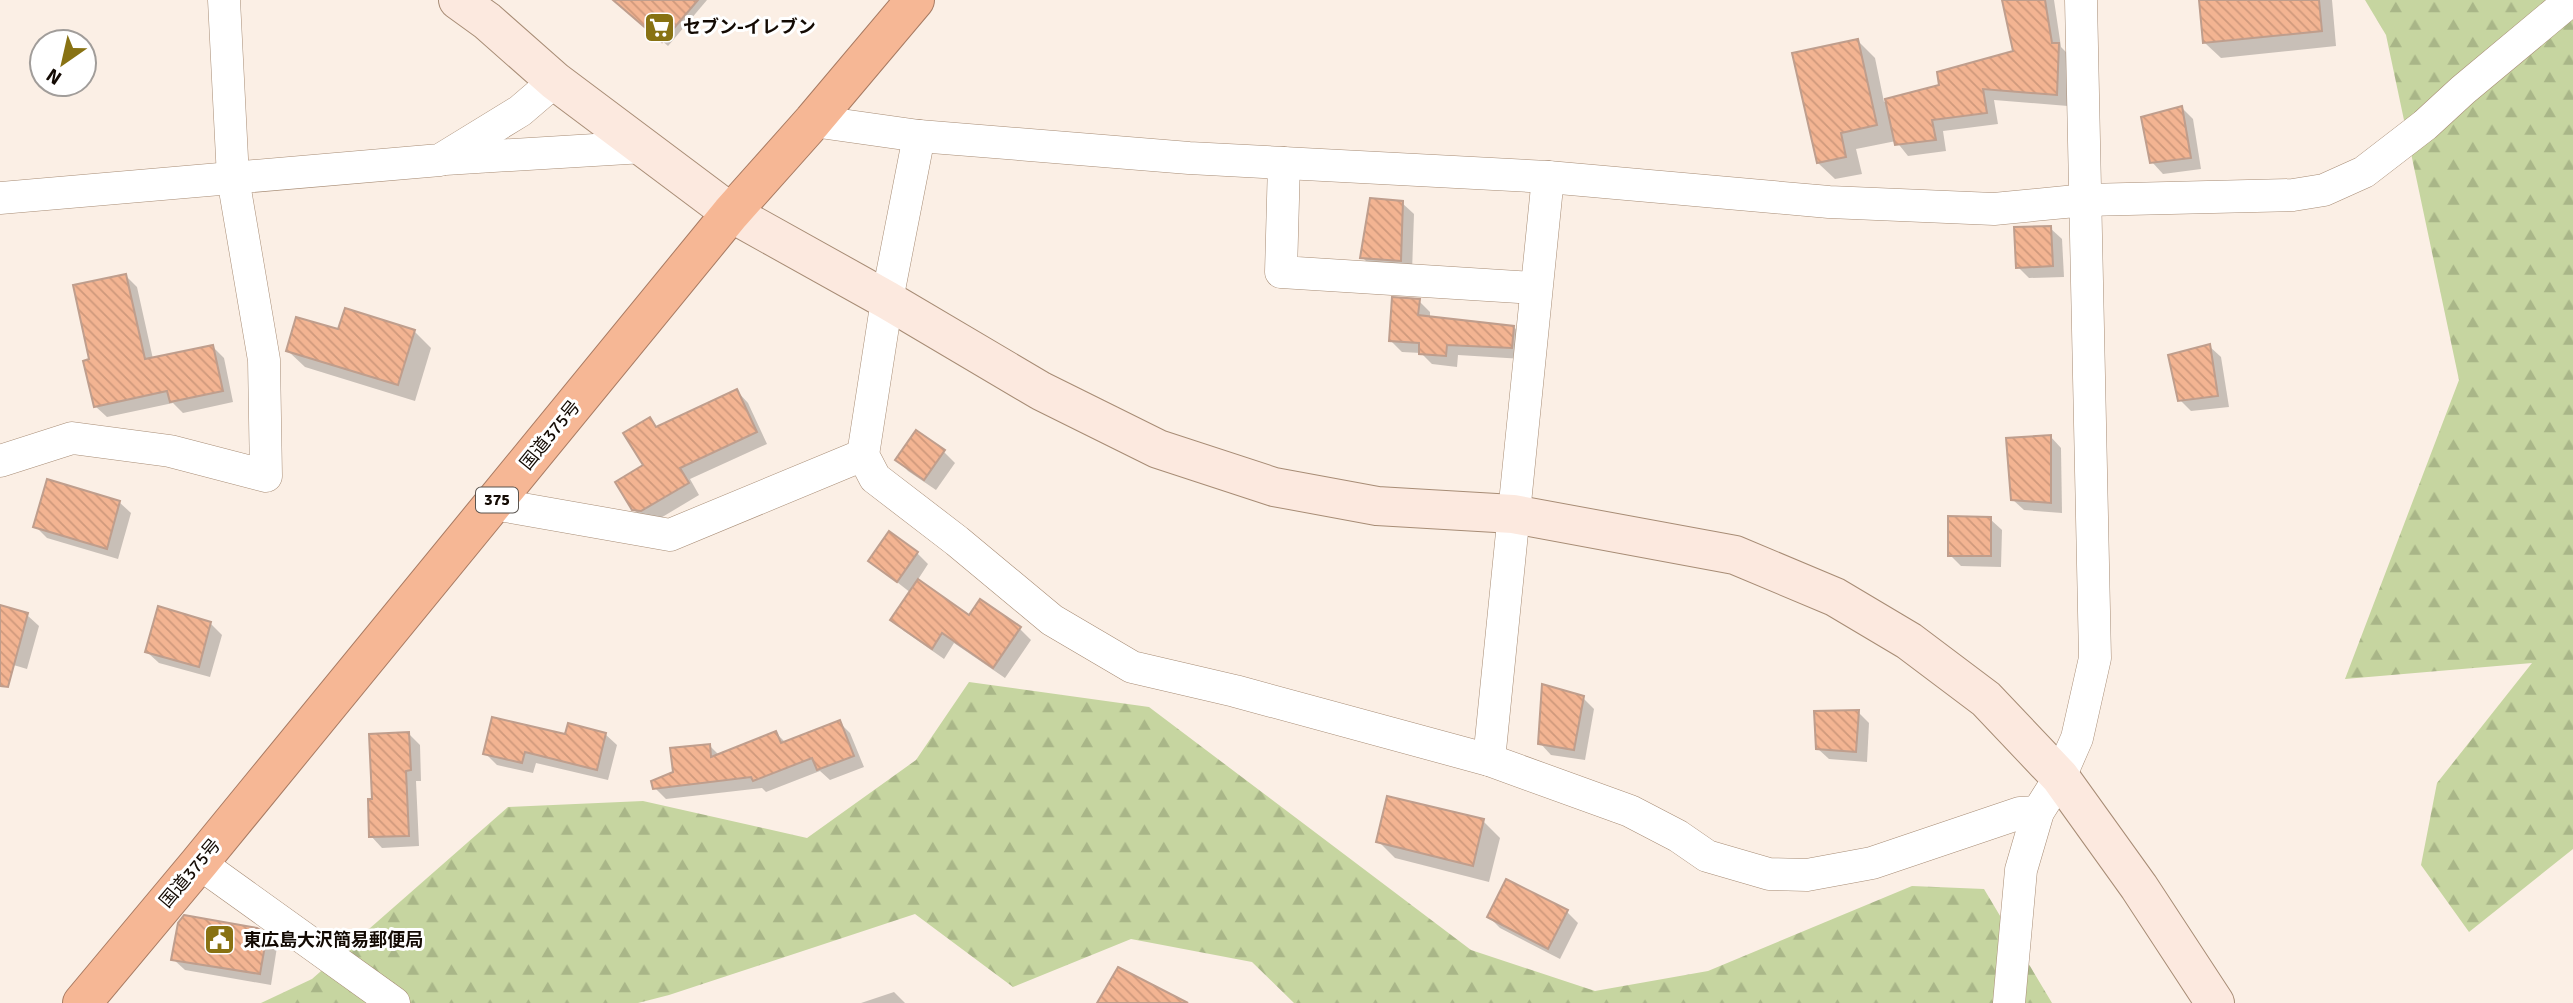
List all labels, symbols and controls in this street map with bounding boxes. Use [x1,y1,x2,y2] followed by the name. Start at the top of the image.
[643,10,677,44] supermarket icon: セブン-イレブン
[683,16,816,38] place label: セブン-イレブン
[28,28,98,98] north arrow
[42,63,66,90] text: N
[515,396,585,474] street label: 国道375号
[476,488,518,512] road number: 375
[155,834,225,912] street label: 国道375号
[203,923,237,957] public building icon: 東広島大沢簡易郵便局
[243,929,423,951] place label: 東広島大沢簡易郵便局

